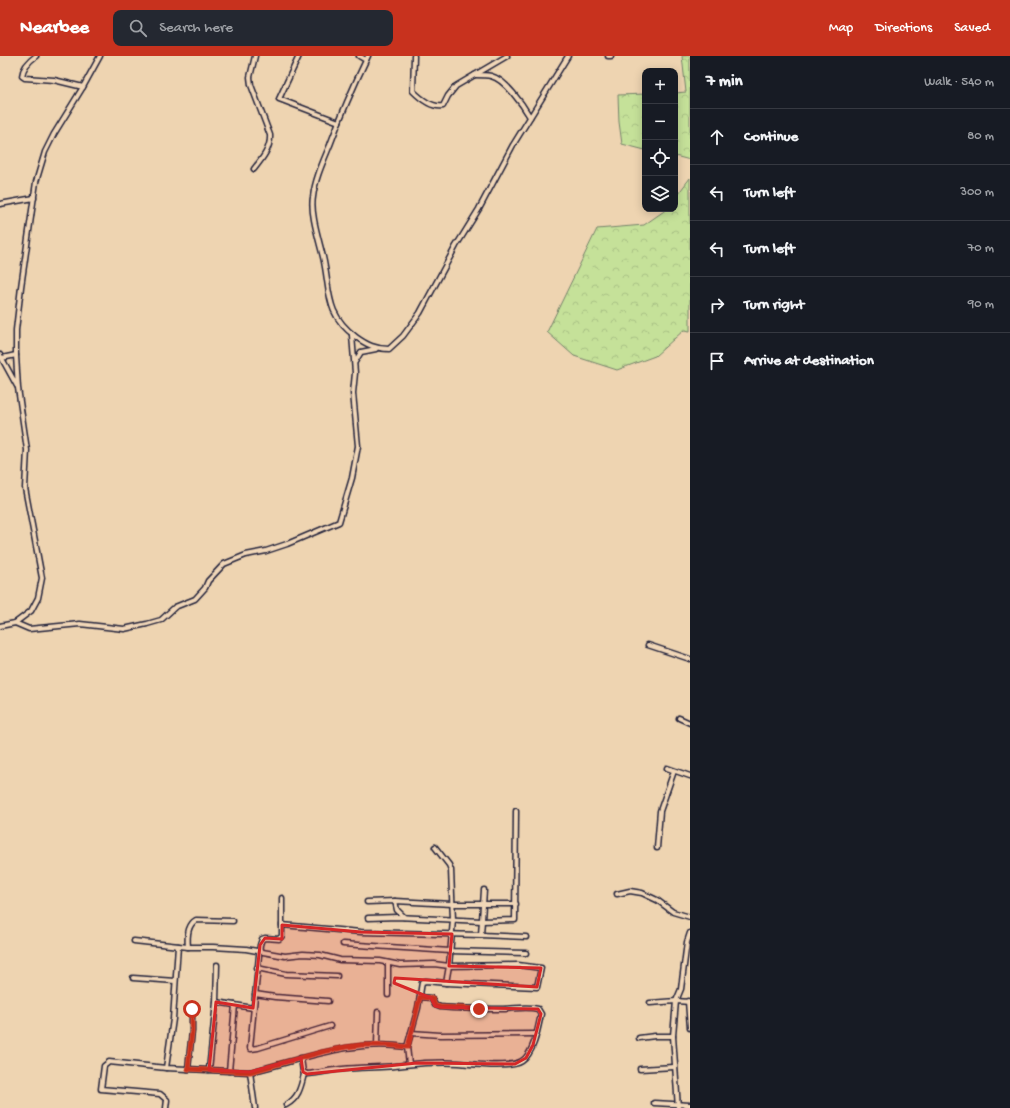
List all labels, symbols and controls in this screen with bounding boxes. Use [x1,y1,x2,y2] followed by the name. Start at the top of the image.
[113,10,393,46] search box
[20,17,89,40] text: Nearbee
[127,17,149,39] icon: search
[159,19,233,37] text: Search here
[829,20,853,37] text: Map
[875,20,932,37] text: Directions
[954,20,990,37] text: Saved
[642,68,678,212] map controls
[642,68,678,104] button: +
[706,72,743,92] text: 7 min
[924,75,994,90] text: Walk · 540 m
[642,104,678,140] button: −
[706,126,728,148] icon: ahead
[744,128,798,146] text: Continue
[967,129,994,144] text: 80 m
[642,140,678,176] button: locate
[642,176,678,212] button: layers
[706,182,728,204] icon: left
[744,184,795,202] text: Turn left
[960,185,994,200] text: 300 m
[706,238,728,260] icon: left
[744,240,795,258] text: Turn left
[968,241,994,256] text: 70 m
[706,294,728,316] icon: right
[744,296,804,314] text: Turn right
[968,297,994,312] text: 90 m
[706,350,728,372] icon: arrive
[744,352,874,370] text: Arrive at destination
[183,1000,201,1018] route start
[470,1000,488,1018] route end

